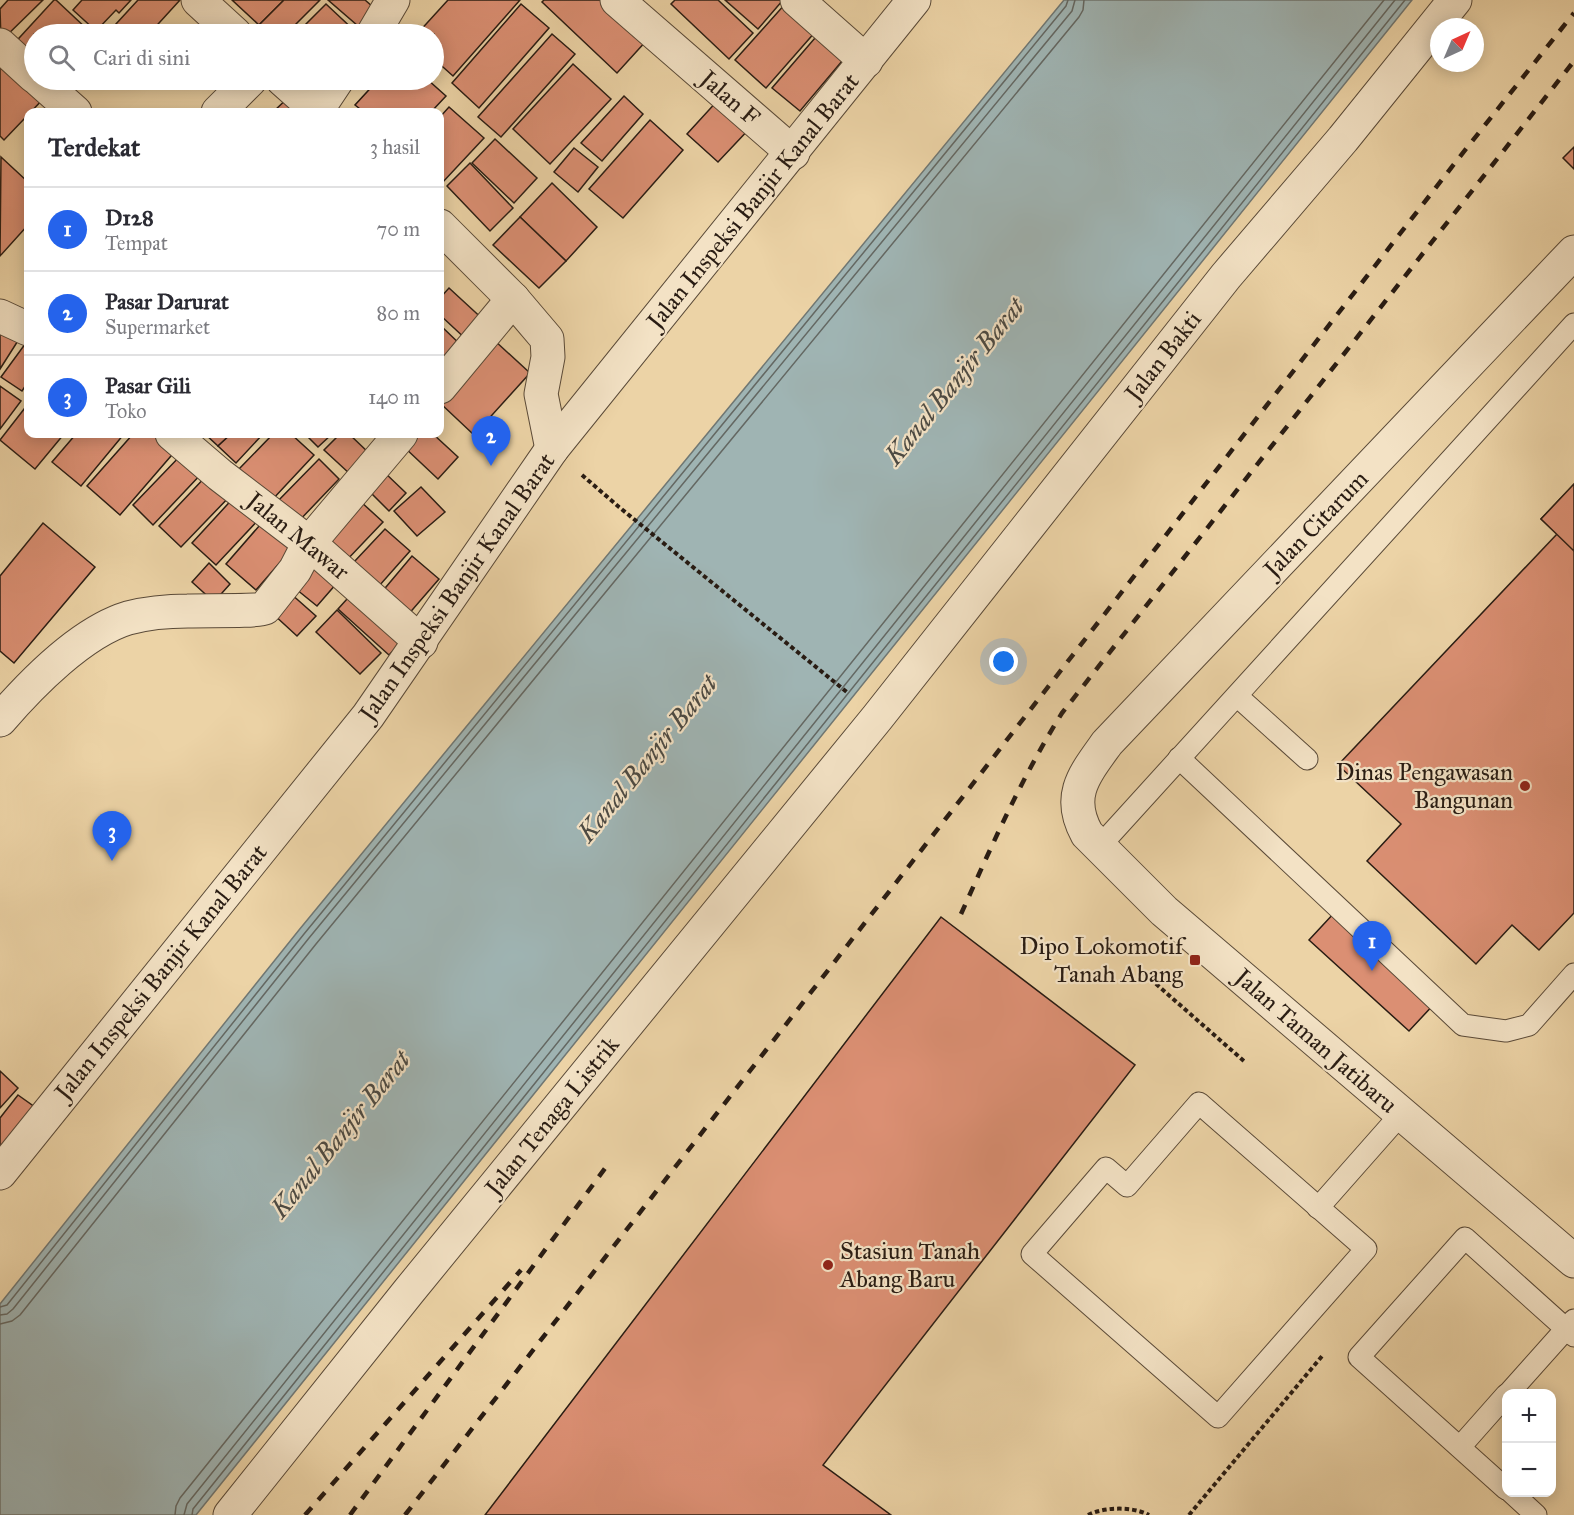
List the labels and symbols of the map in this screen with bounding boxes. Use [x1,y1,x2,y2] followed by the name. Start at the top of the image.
[1430,18,1484,72] north arrow
[692,62,766,132] street label: Jalan F
[638,67,866,337] street label: Jalan Inspeksi Banjir Kanal Barat
[876,290,1032,472] water label: Kanal Banjir Barat
[1117,305,1208,409] street label: Jalan Bakti
[472,416,510,466] pin: 2
[351,447,562,729] street label: Jalan Inspeksi Banjir Kanal Barat
[1255,464,1375,586] street label: Jalan Citarum
[238,484,355,587] street label: Jalan Mawar
[989,647,1018,676] your location
[569,667,725,849] water label: Kanal Banjir Barat
[1335,757,1513,815] place label: Dinas Pengawasan Bangunan
[1518,779,1532,793] marker: Dinas Pengawasan Bangunan
[92,812,132,861] pin: 3
[46,838,274,1108] street label: Jalan Inspeksi Banjir Kanal Barat
[1352,922,1392,971] pin: 1
[1020,931,1187,989] place label: Dipo Lokomotif Tanah Abang
[1188,953,1202,967] marker: Dipo Lokomotif Tanah Abang
[1226,960,1404,1120] street label: Jalan Taman Jatibaru
[477,1030,626,1204] street label: Jalan Tenaga Listrik
[262,1043,418,1225] water label: Kanal Banjir Barat
[839,1236,980,1294] place label: Stasiun Tanah Abang Baru
[821,1258,835,1272] marker: Stasiun Tanah Abang Baru

